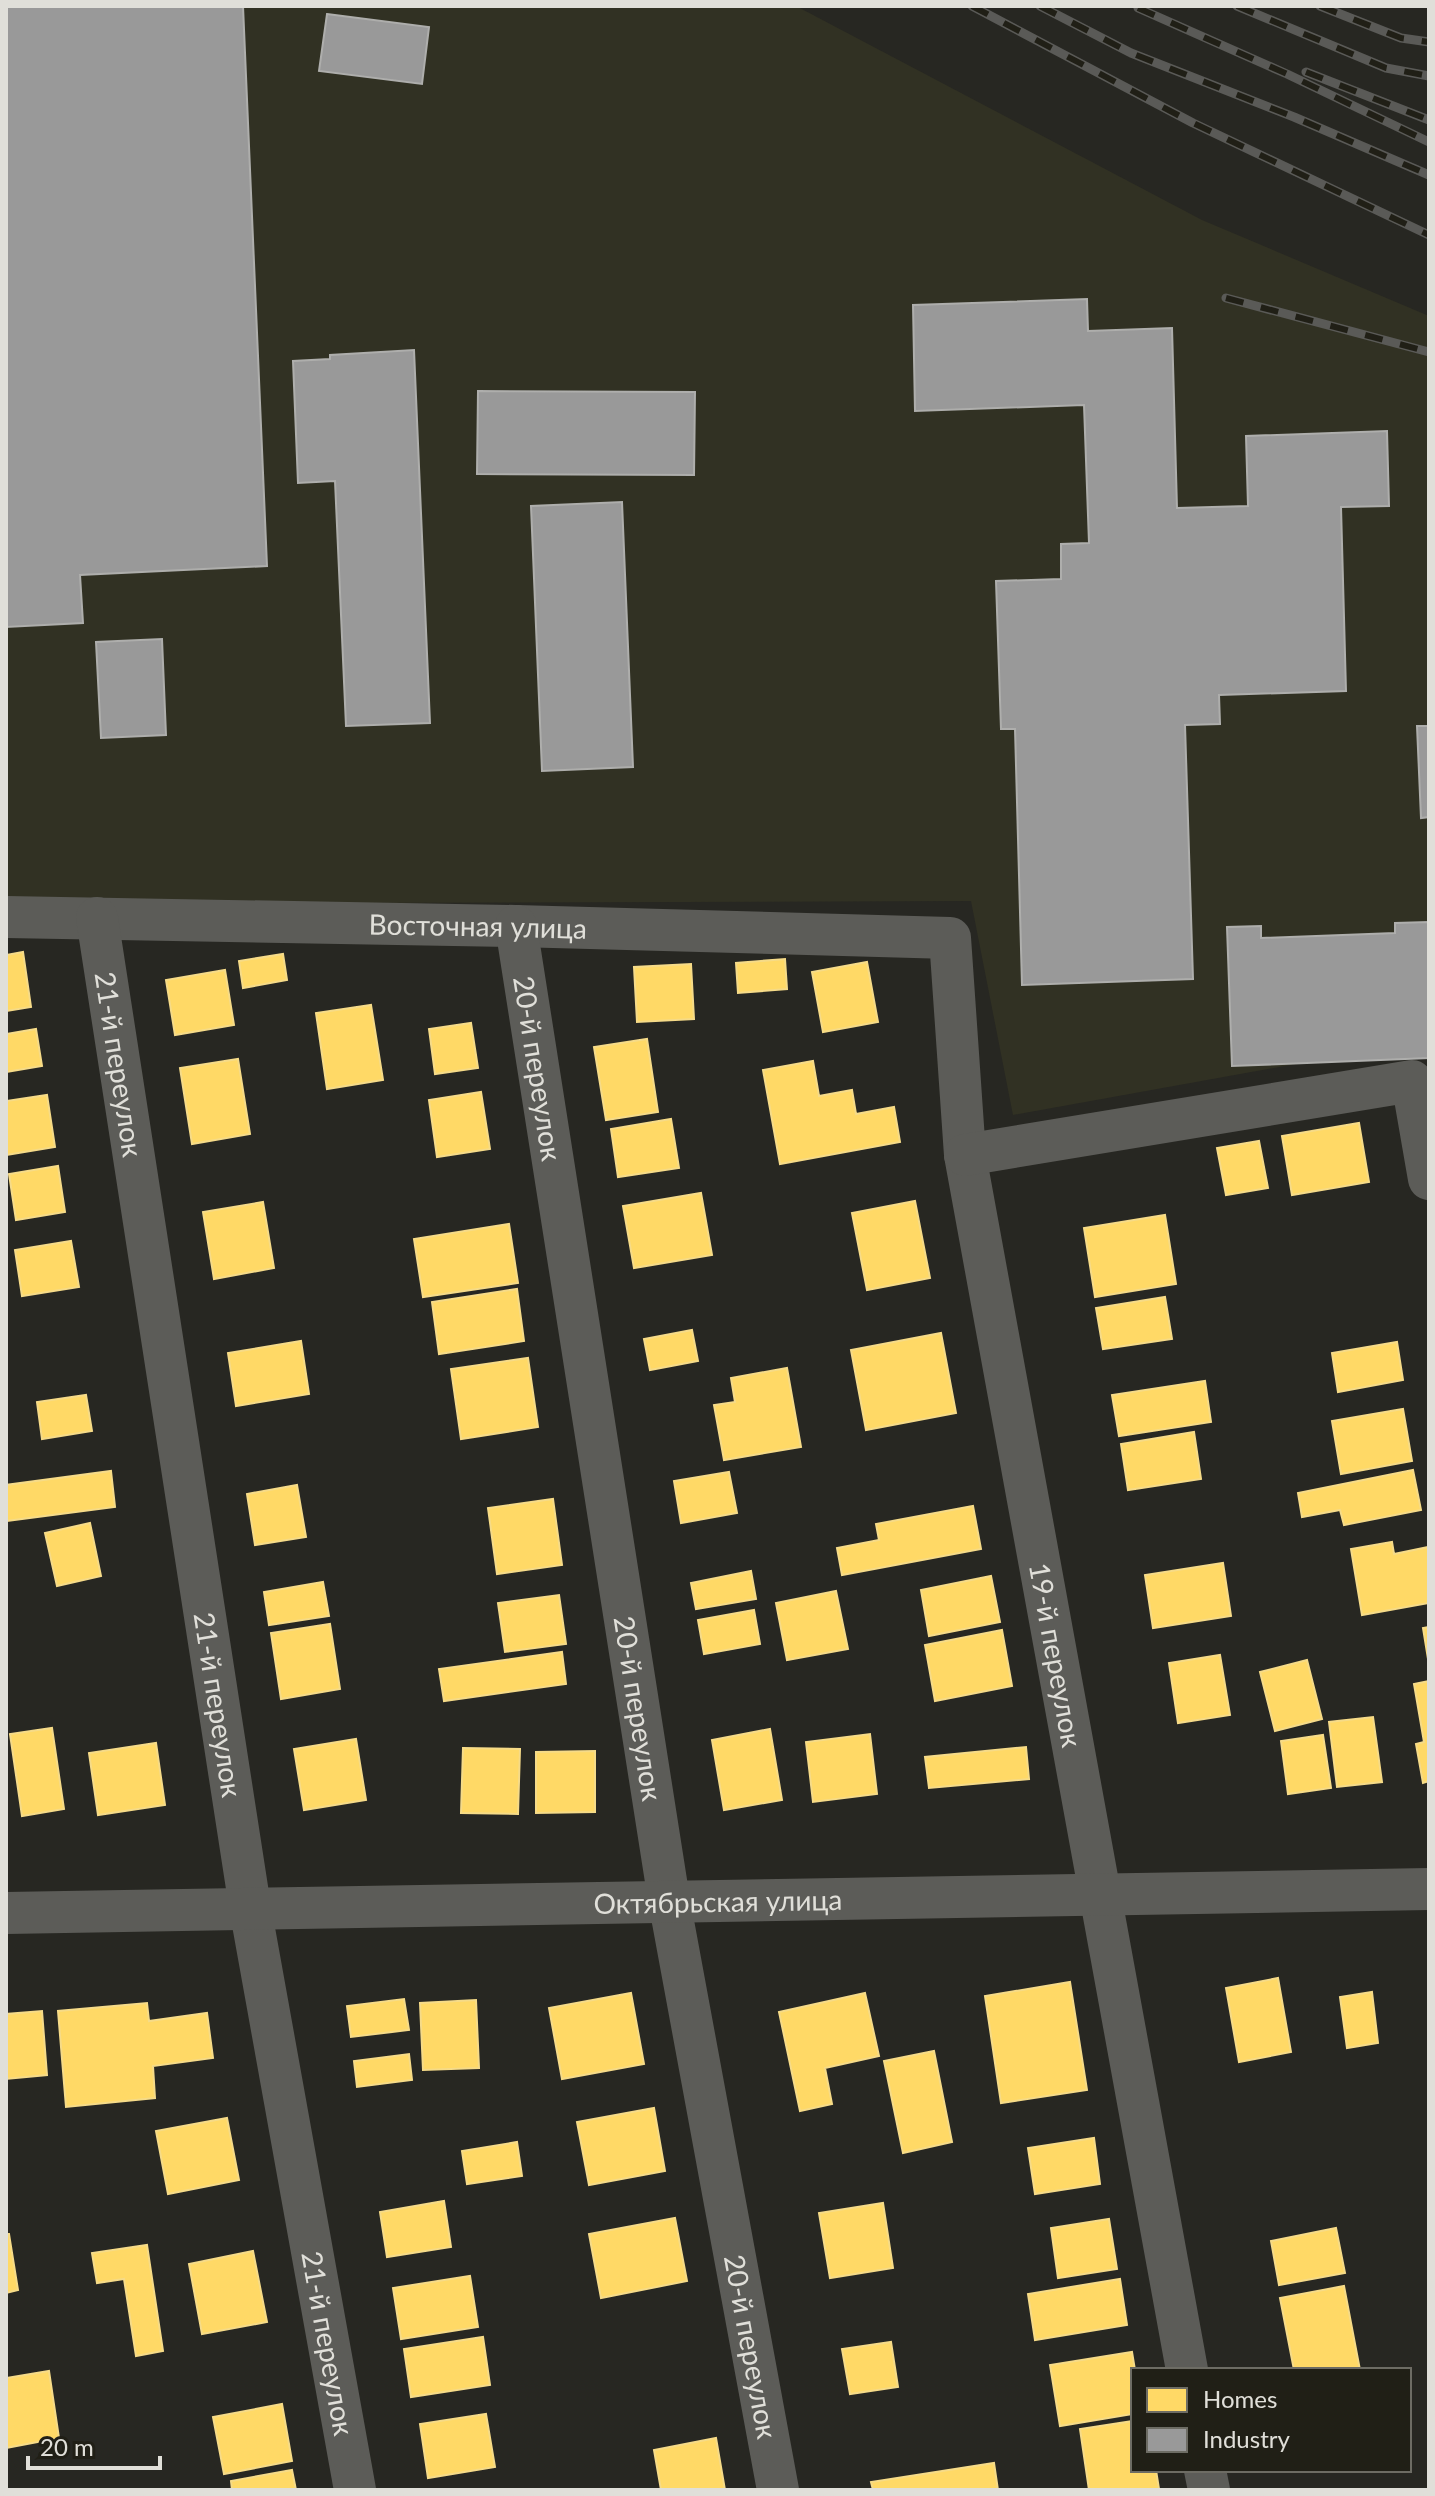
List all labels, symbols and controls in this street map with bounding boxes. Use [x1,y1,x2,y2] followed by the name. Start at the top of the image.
[369,906,588,945] street label: Восточная улица
[89,969,151,1160] street label: 21-й переулок
[507,973,570,1164] street label: 20-й переулок
[1023,1560,1090,1750] street label: 19-й переулок
[188,1610,250,1800] street label: 21-й переулок
[608,1613,670,1804] street label: 20-й переулок
[593,1882,843,1920] street label: Октябрьская улица
[295,2248,362,2439] street label: 21-й переулок
[718,2252,785,2442] street label: 20-й переулок
[1131,2368,1411,2472] legend
[1203,2384,1277,2413] text: Homes
[28,2420,160,2470] scale bar
[1203,2424,1290,2453] text: Industry
[40,2432,94,2461] text: 20 m

